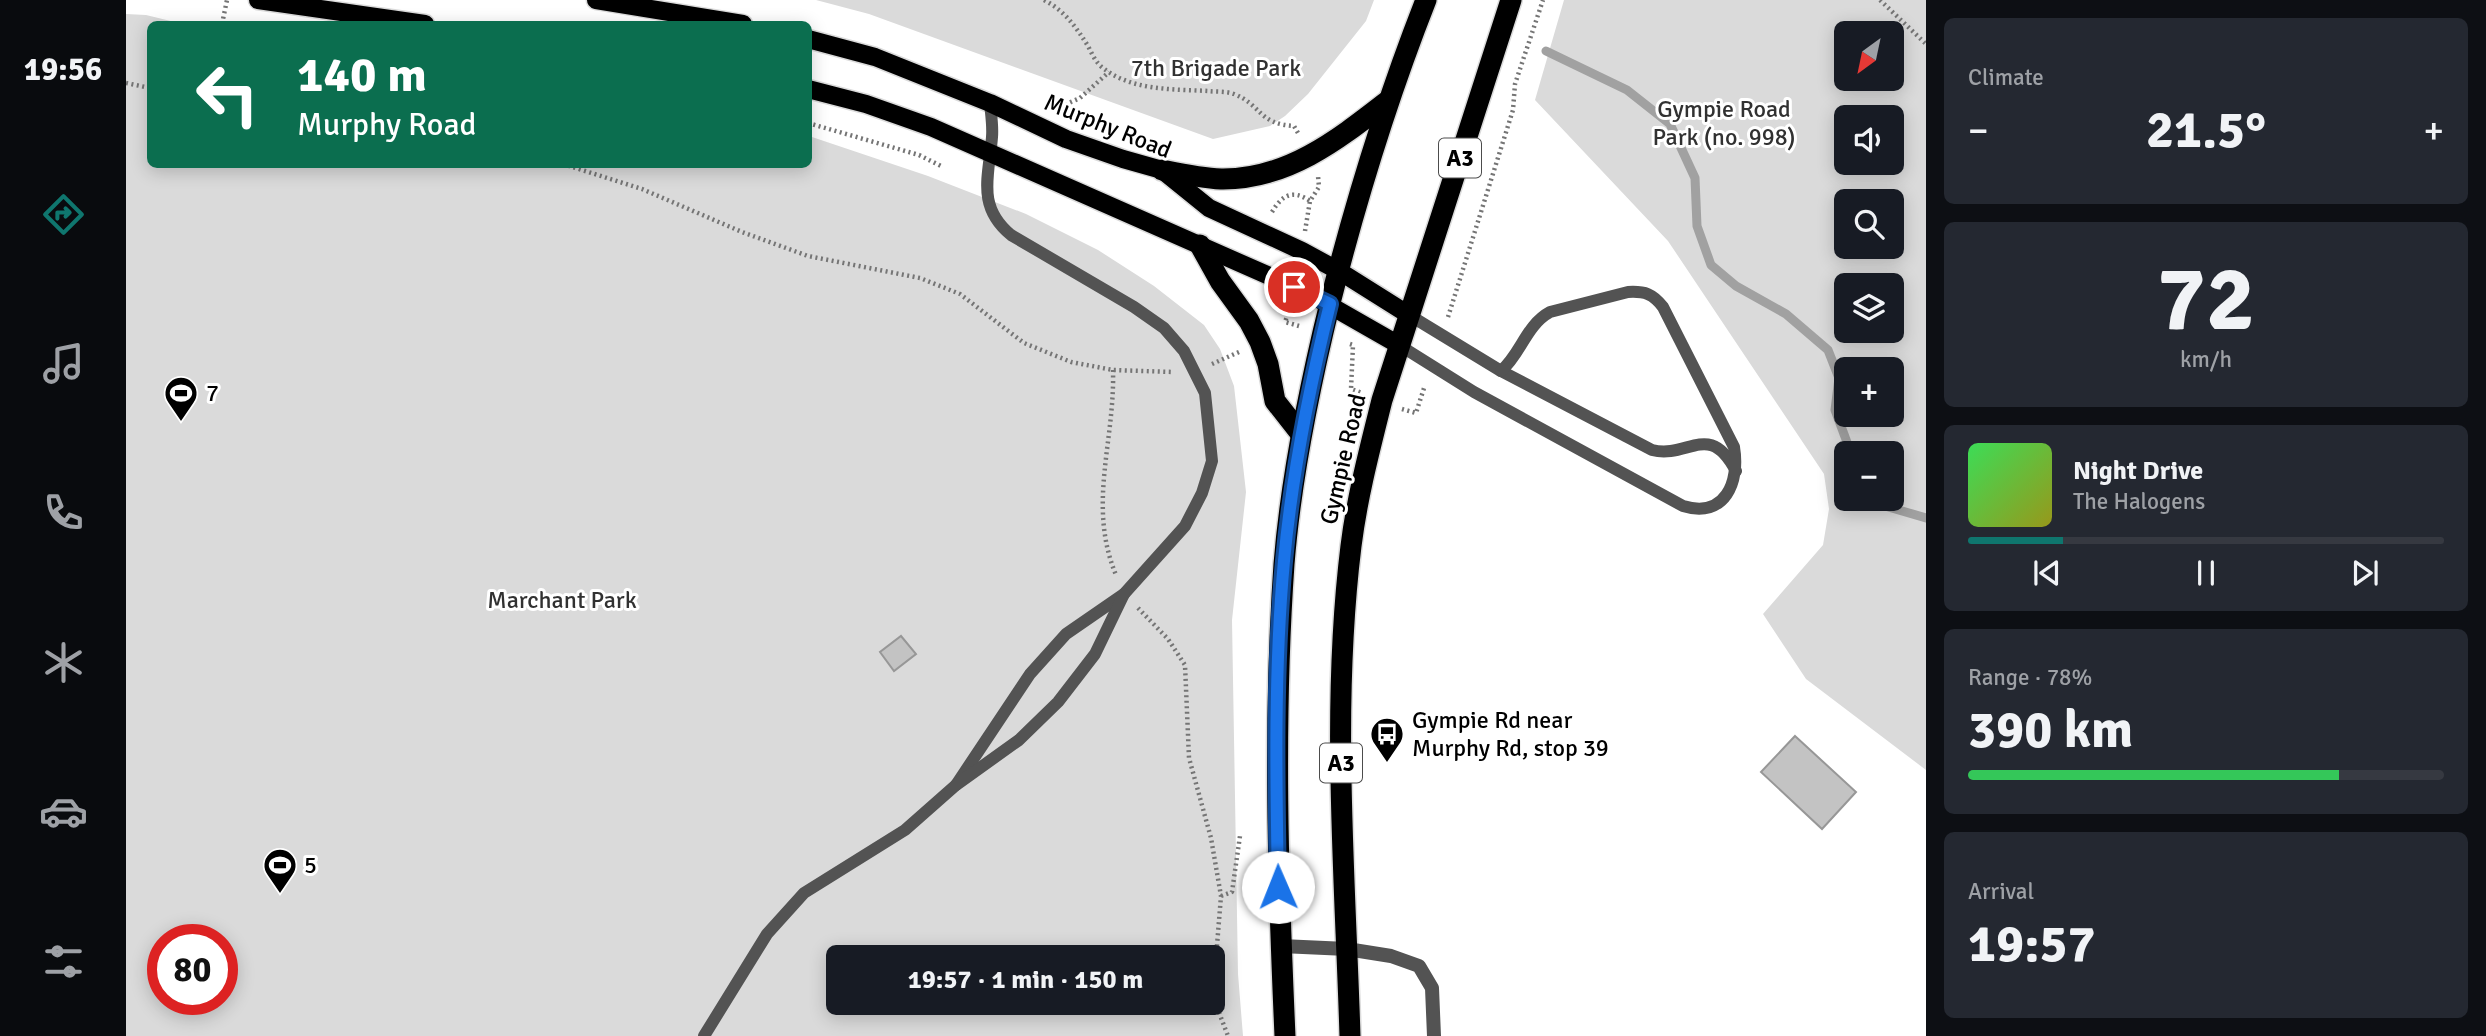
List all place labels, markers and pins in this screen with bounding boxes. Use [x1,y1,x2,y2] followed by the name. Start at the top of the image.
[1264,257,1324,317] pin
[162,374,200,423] sports icon: 7
[206,378,219,408] place label: 7
[1412,705,1609,763] place label: Gympie Rd near Murphy Rd, stop 39
[1368,715,1406,764] bus stop icon: Gympie Rd near Murphy Rd, stop 39
[261,846,299,895] sports icon: 5
[304,850,317,880] place label: 5

